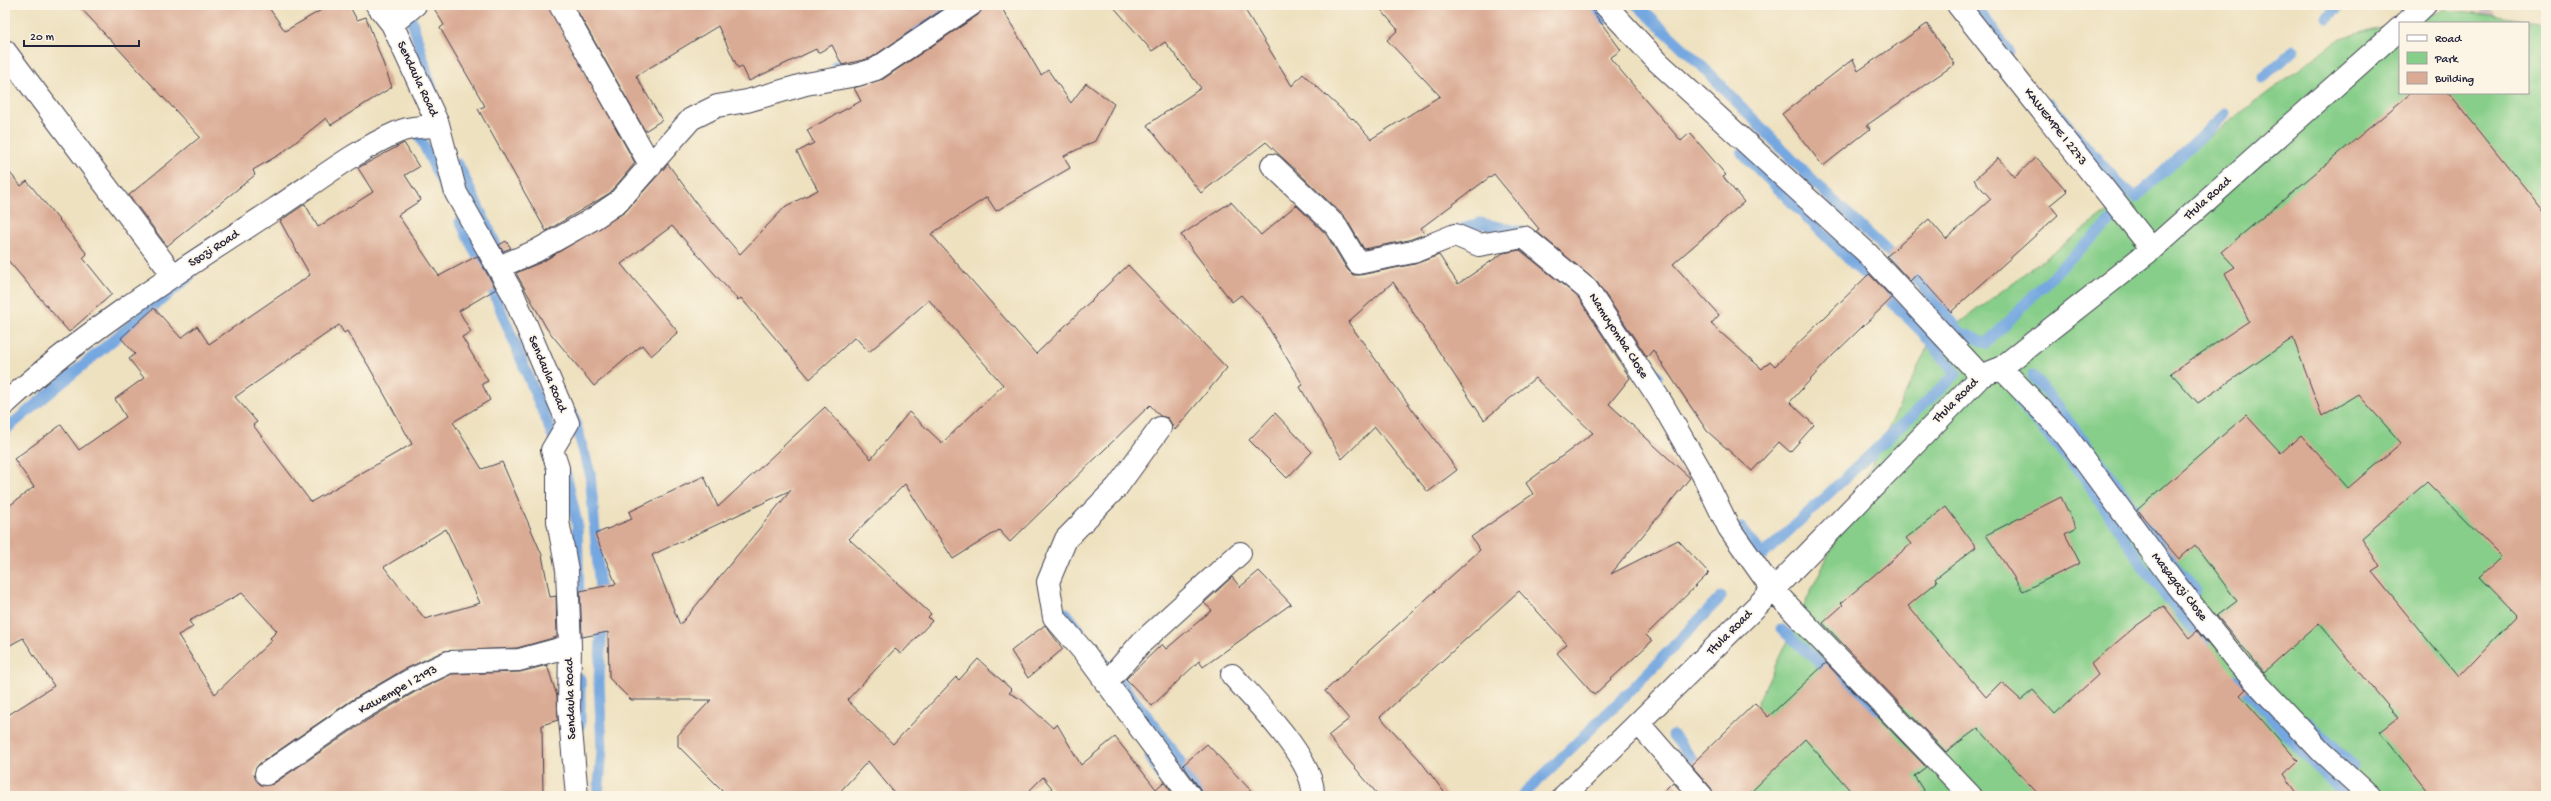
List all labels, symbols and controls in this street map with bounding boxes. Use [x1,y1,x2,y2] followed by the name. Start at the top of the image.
[24,22,139,48] scale bar
[2399,22,2529,94] legend
[30,31,55,45] text: 20 m
[2435,33,2462,47] text: Road
[393,39,442,120] street label: Sendaula Road
[2434,53,2460,67] text: Park
[2434,73,2474,87] text: Building
[2020,85,2090,169] street label: KAWEMPE I 2273
[2181,173,2236,225] street label: Ttula Road
[186,226,243,271] street label: Ssozi Road
[1585,291,1651,382] street label: Namuyomba Close
[524,334,570,416] street label: Sendaula Road
[1929,374,1983,428] street label: Ttula Road
[2148,550,2211,624] street label: Masagazi Close
[1703,606,1757,660] street label: Ttula Road
[562,657,580,740] street label: Sendaula Road
[356,662,440,718] street label: Kawempe I 2193

